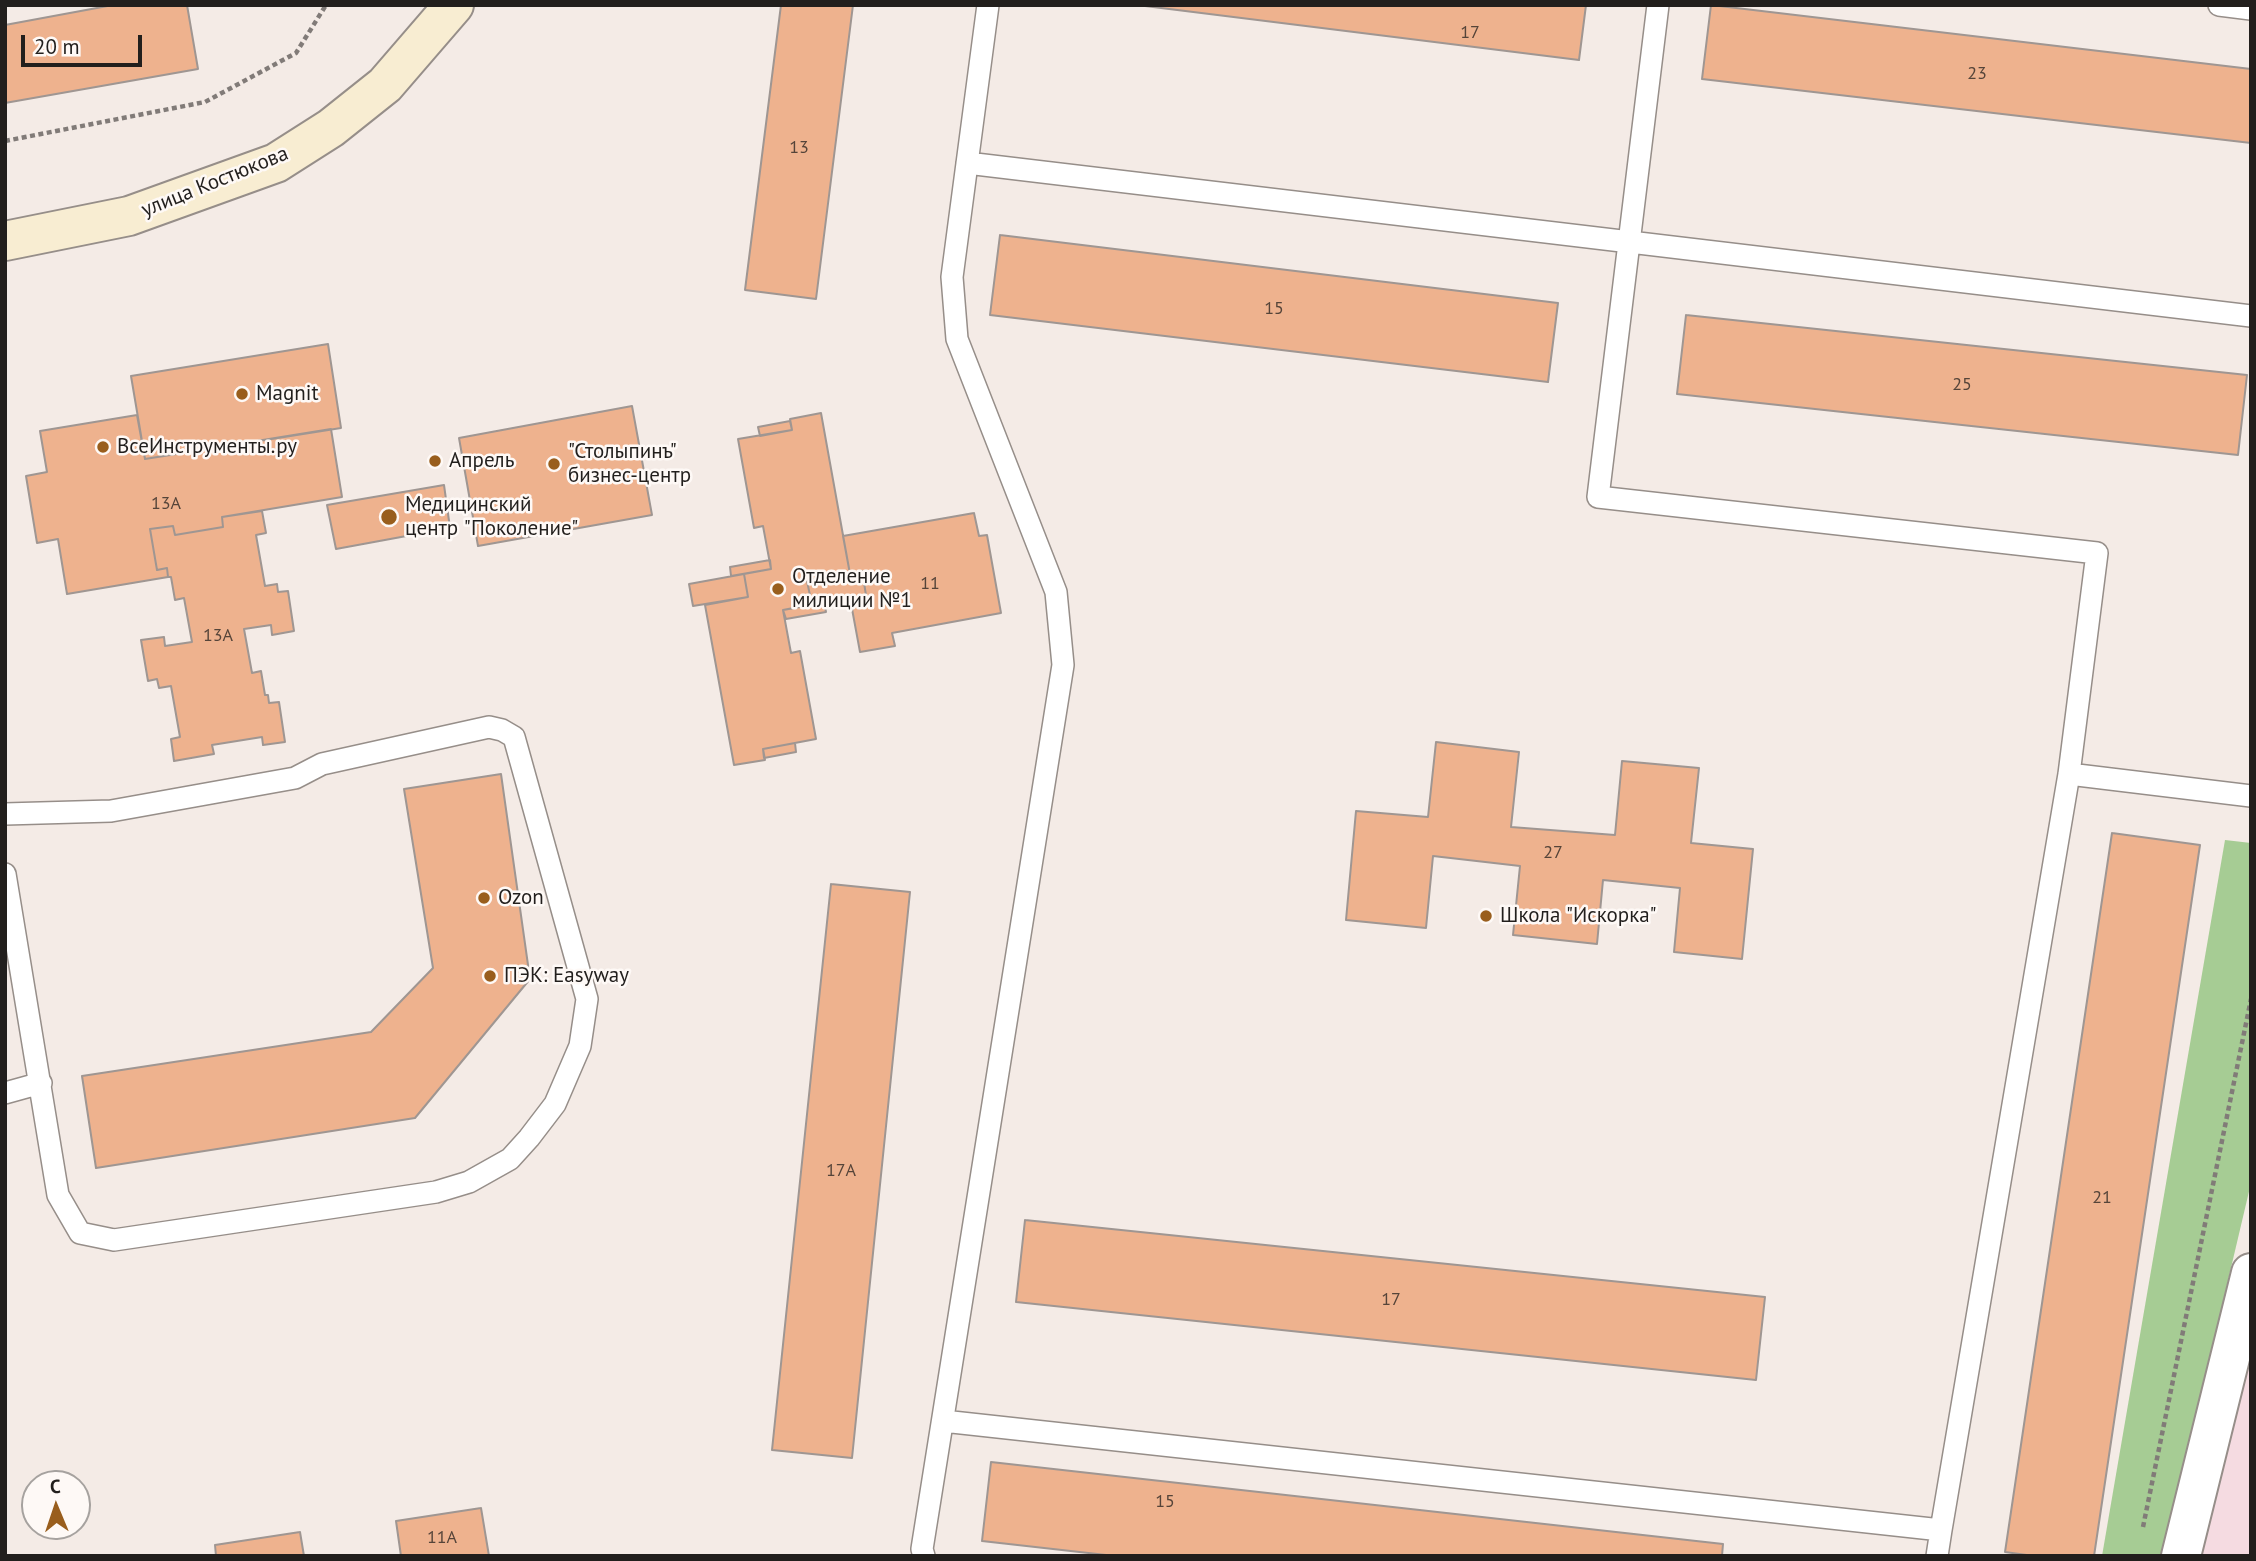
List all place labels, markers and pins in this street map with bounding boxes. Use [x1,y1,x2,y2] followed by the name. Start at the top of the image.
[256,381,319,407] place label: Magnit
[234,386,250,402] marker: Magnit
[117,434,297,460] place label: ВсеИнструменты.ру
[95,439,111,455] marker: ВсеИнструменты.ру
[568,439,691,489] place label: "Столыпинъ" бизнес-центр
[449,448,514,474] place label: Апрель
[427,453,443,469] marker: Апрель
[546,456,562,472] marker: "Столыпинъ" бизнес-центр
[405,492,578,542] place label: Медицинский центр "Поколение"
[379,507,399,527] marker: Медицинский центр "Поколение"
[792,564,912,614] place label: Отделение милиции №1
[770,581,786,597] marker: Отделение милиции №1
[498,885,544,911] place label: Ozon
[476,890,492,906] marker: Ozon
[1500,903,1657,929] place label: Школа "Искорка"
[1478,908,1494,924] marker: Школа "Искорка"
[504,963,629,989] place label: ПЭК: Easyway
[482,968,498,984] marker: ПЭК: Easyway

